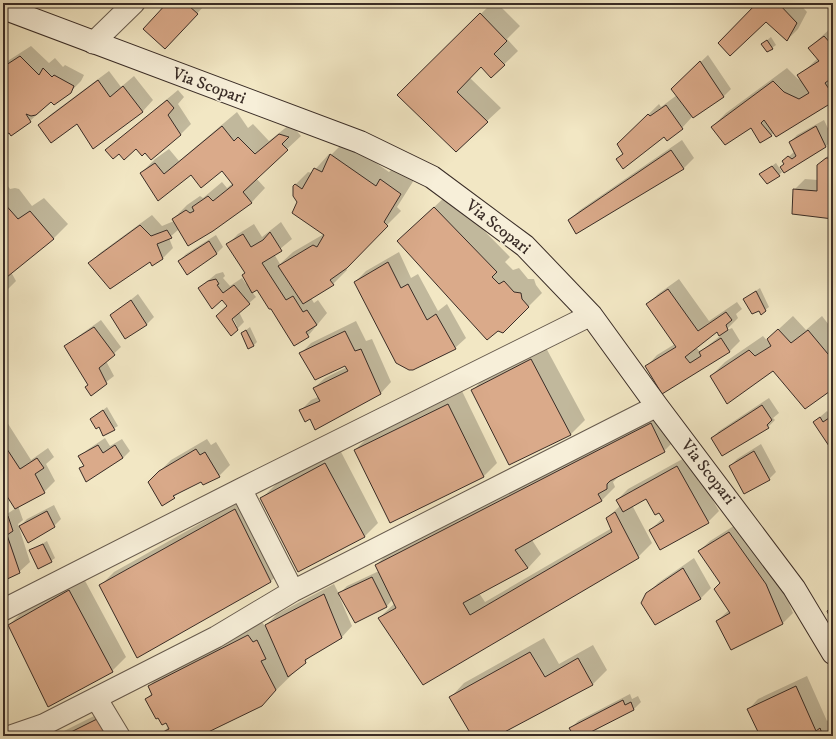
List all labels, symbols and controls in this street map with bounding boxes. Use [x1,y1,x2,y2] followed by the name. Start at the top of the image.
[168,62,249,109] street label: Via Scopari
[460,194,535,259] street label: Via Scopari
[675,434,740,509] street label: Via Scopari

